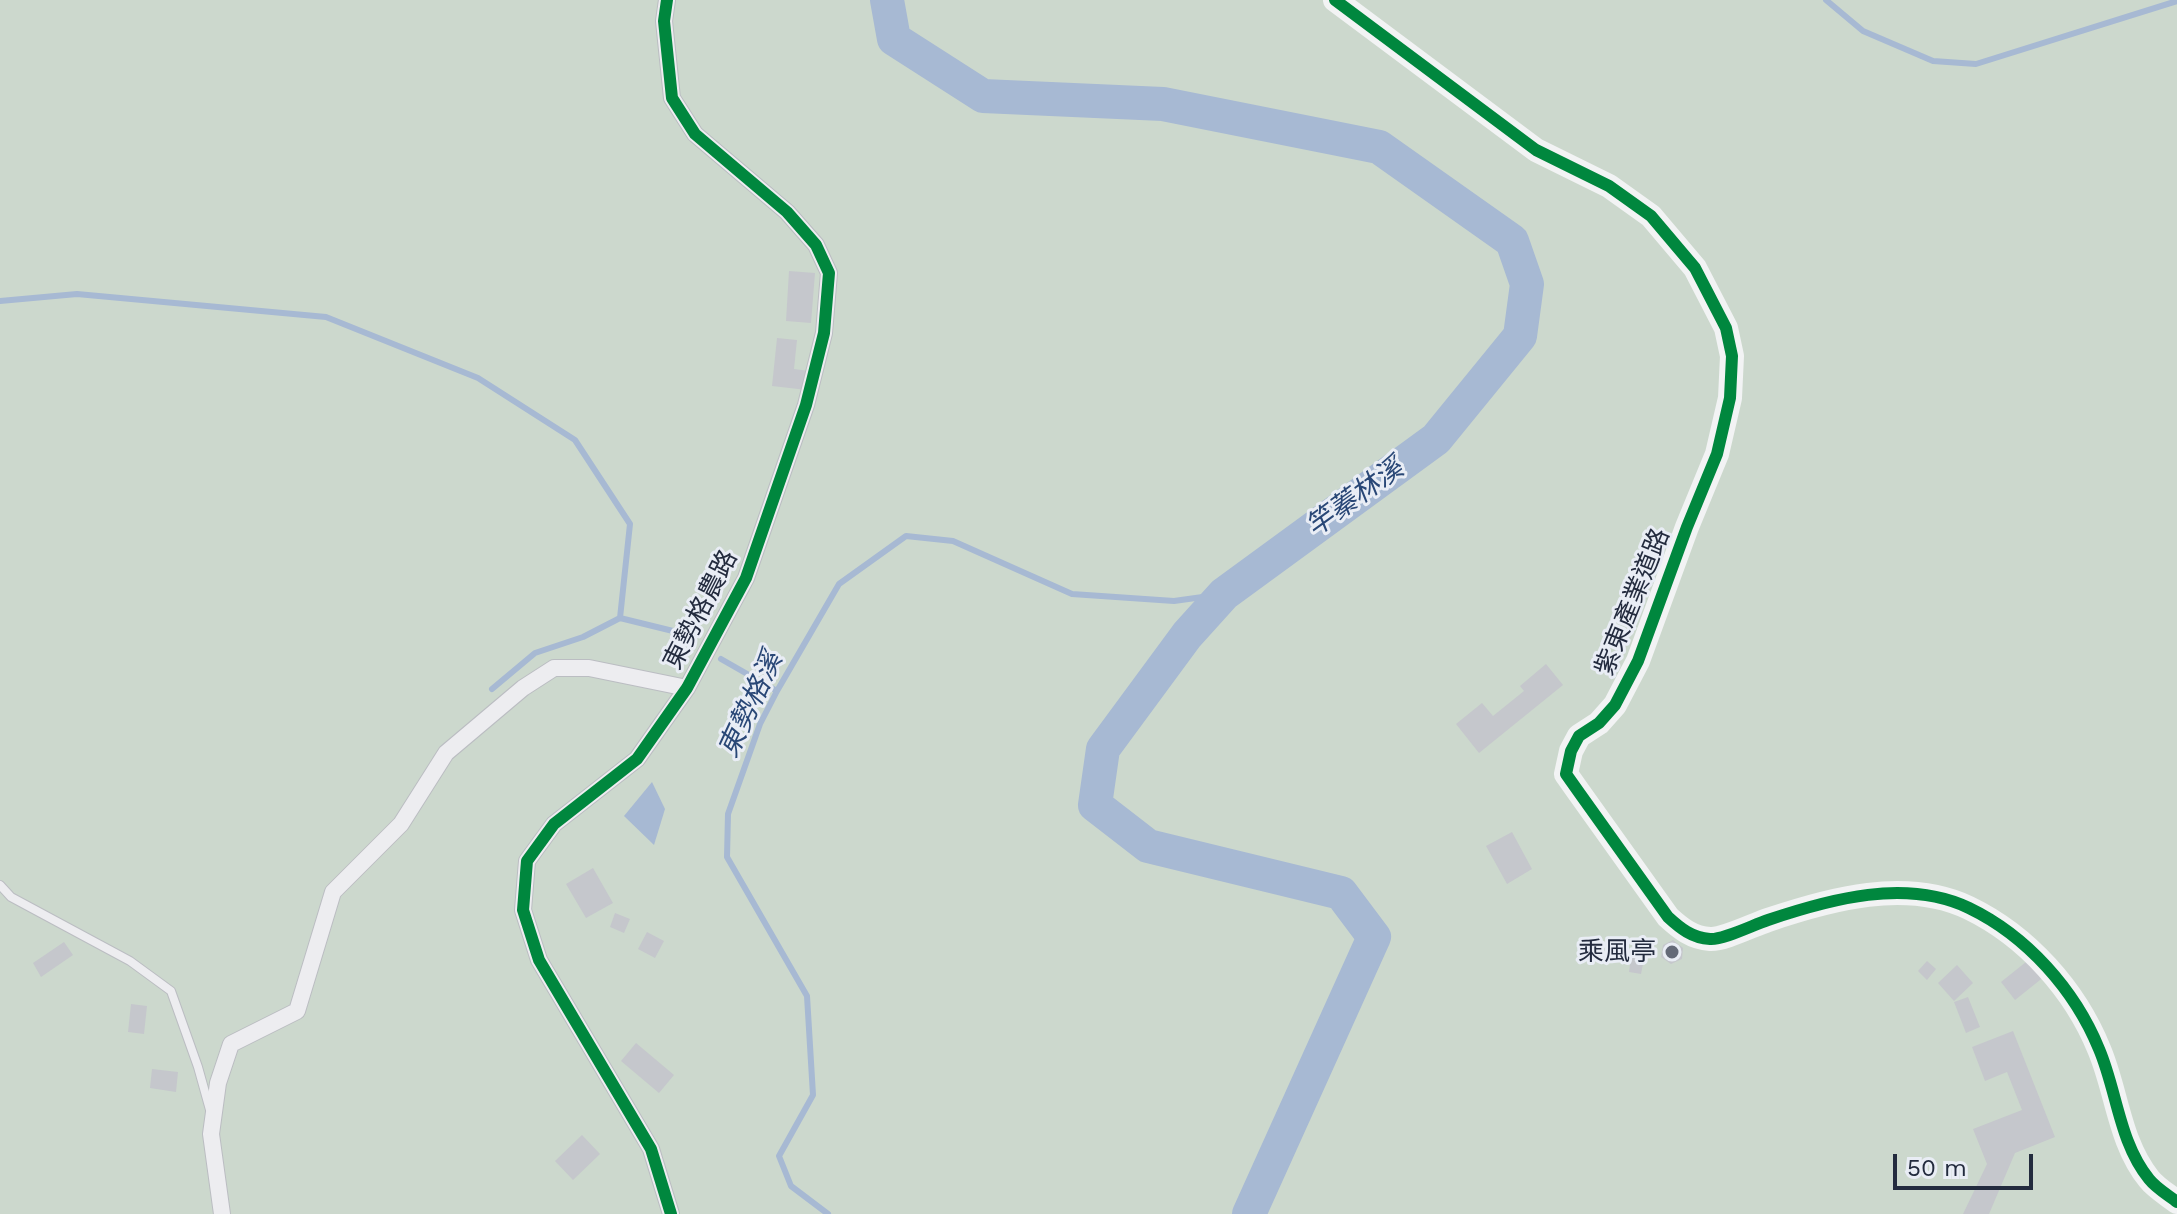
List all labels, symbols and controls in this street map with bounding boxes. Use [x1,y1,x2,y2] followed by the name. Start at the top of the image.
[1300,451,1410,545] water label: 竿蓁林溪
[1589,524,1677,680] street label: 紫東產業道路
[658,545,744,675] street label: 東勢格農路
[712,647,790,763] water label: 東勢格溪
[1578,936,1656,968] place label: 乘風亭
[1663,943,1681,961] marker: 乘風亭
[1897,1138,2037,1188] scale bar
[1907,1154,1967,1182] text: 50 m

